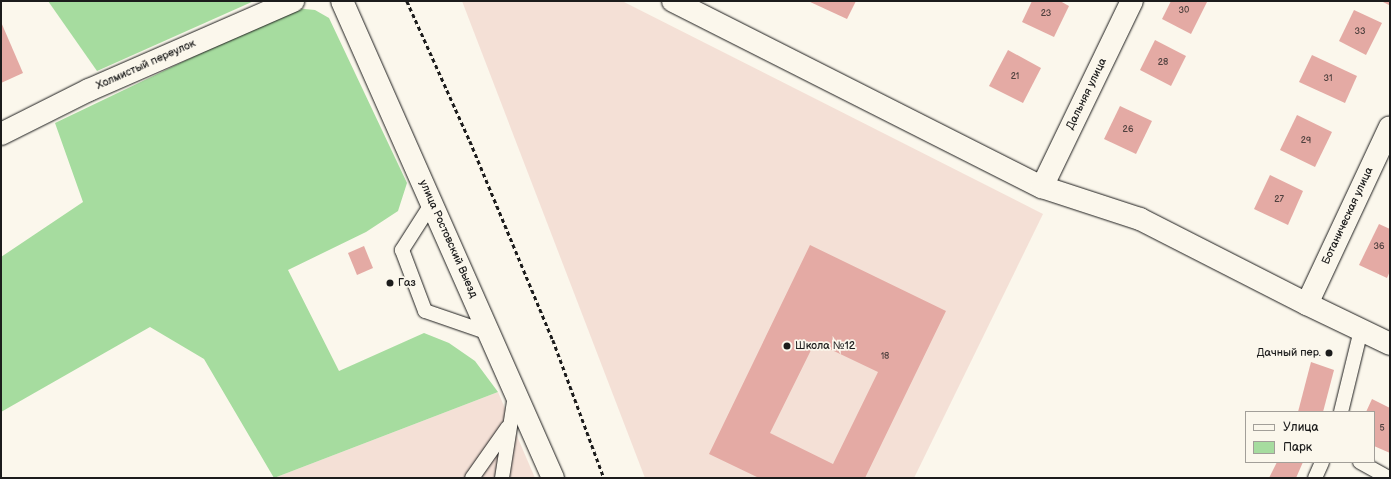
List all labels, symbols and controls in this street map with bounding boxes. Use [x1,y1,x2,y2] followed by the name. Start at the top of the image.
[1179,6,1189,16] house number: 30
[1041,9,1051,19] house number: 23
[1354,27,1366,37] house number: 33
[94,37,198,93] street label: Холмистый переулок
[1064,56,1110,132] street label: Дальняя улица
[1158,58,1168,68] house number: 28
[1011,72,1019,82] house number: 21
[1323,74,1333,84] house number: 31
[1123,125,1133,135] house number: 26
[1301,136,1311,146] house number: 29
[1320,165,1376,267] street label: Ботаническая улица
[416,178,480,300] street label: улица Ростовский Выезд
[1274,195,1284,205] house number: 27
[1373,242,1385,252] house number: 36
[398,276,416,290] place label: Газ
[385,278,395,288] marker: Газ
[795,339,855,353] place label: Школа №12
[782,341,792,351] marker: Школа №12
[1257,346,1321,360] place label: Дачный пер.
[1324,348,1334,358] marker: Дачный пер.
[881,352,889,362] house number: 18
[1245,411,1375,463] legend
[1283,420,1319,435] text: Улица
[1379,424,1385,434] house number: 5
[1283,440,1312,455] text: Парк

